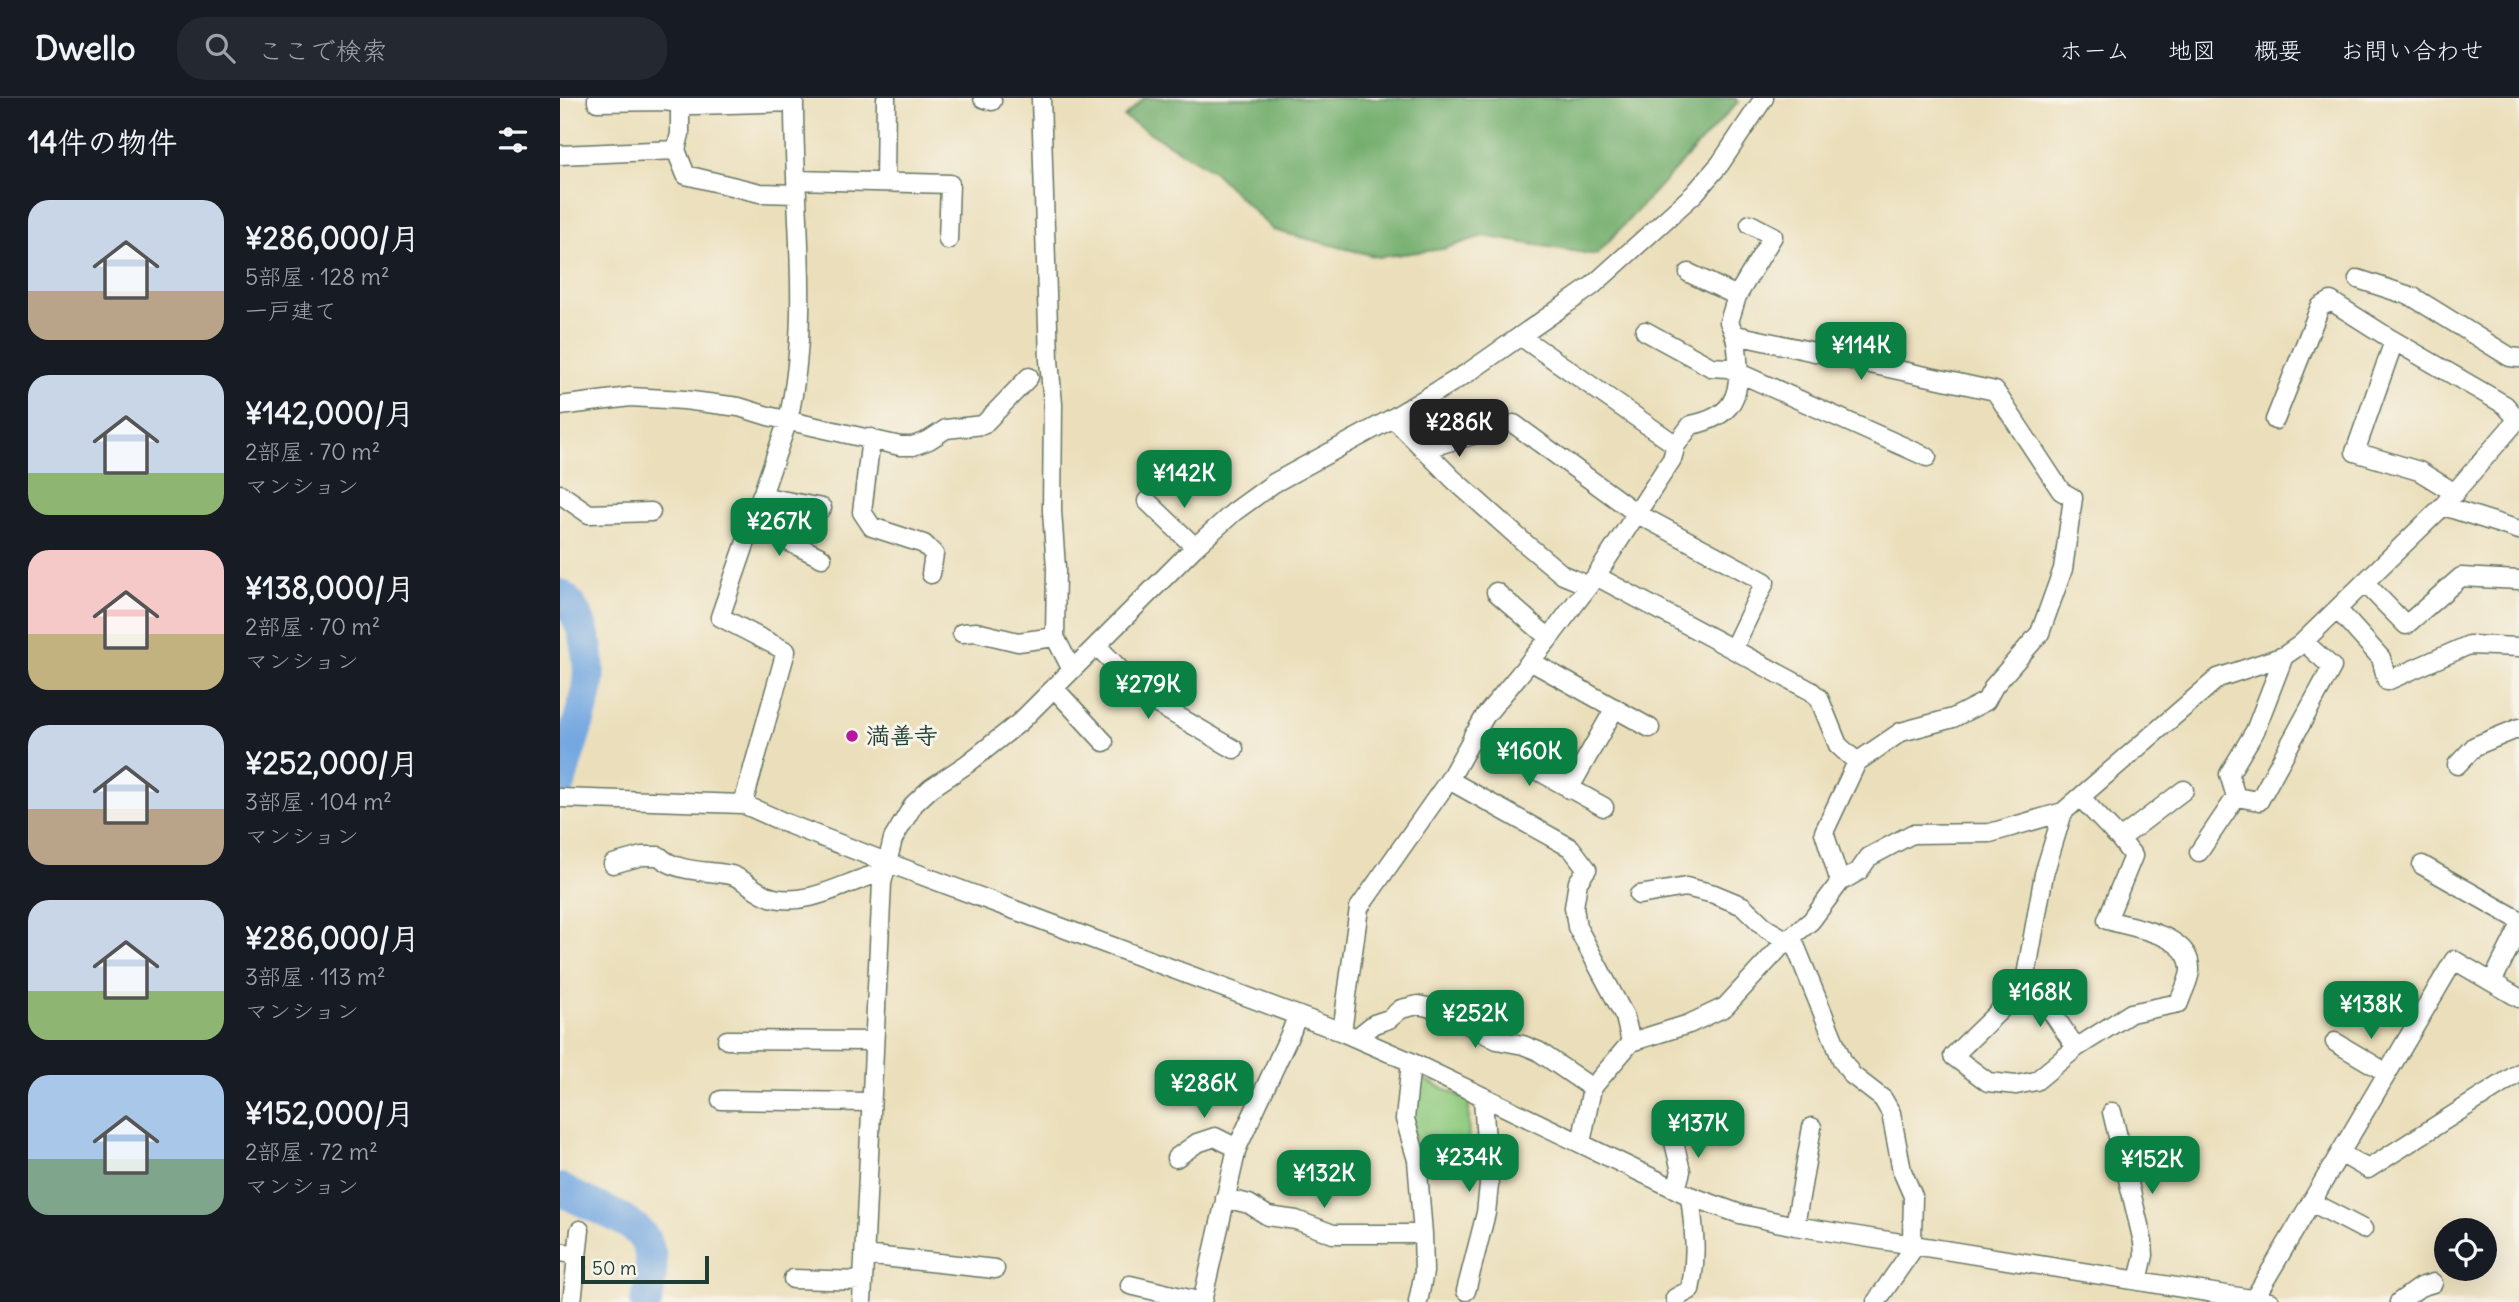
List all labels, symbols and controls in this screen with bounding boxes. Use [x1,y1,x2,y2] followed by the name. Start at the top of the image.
[177,17,667,80] search box
[35,27,135,69] text: Dwello
[201,29,239,67] icon: search
[257,34,387,67] text: ここで検索
[2059,35,2130,65] text: ホーム
[2168,35,2216,65] text: 地図
[2254,35,2302,65] text: 概要
[2340,35,2484,65] text: お問い合わせ
[494,121,532,159] icon: filters
[28,123,177,161] text: 14件の物件
[245,219,420,257] text: ¥286,000/月
[84,228,168,312] icon: home
[245,262,390,291] text: 5部屋 · 128 m²
[245,296,337,325] text: 一戸建て
[1812,322,1910,382] pin: ¥114K
[1831,330,1891,359] text: ¥114K
[245,394,414,432] text: ¥142,000/月
[1410,400,1508,459] pin: ¥286K
[84,403,168,487] icon: home
[1426,407,1492,436] text: ¥286K
[245,437,380,466] text: 2部屋 · 70 m²
[1135,450,1233,510] pin: ¥142K
[1153,458,1215,487] text: ¥142K
[245,471,359,500] text: マンション
[730,498,828,558] pin: ¥267K
[747,506,811,535] text: ¥267K
[245,569,415,607] text: ¥138,000/月
[84,578,168,662] icon: home
[245,612,380,641] text: 2部屋 · 70 m²
[245,646,359,675] text: マンション
[1099,662,1197,721] pin: ¥279K
[1116,669,1180,698] text: ¥279K
[866,720,938,750] place label: 満善寺
[844,728,860,744] marker: 満善寺
[1480,728,1578,788] pin: ¥160K
[1496,736,1562,765] text: ¥160K
[245,744,419,782] text: ¥252,000/月
[84,753,168,837] icon: home
[245,787,392,816] text: 3部屋 · 104 m²
[245,821,359,850] text: マンション
[245,919,420,957] text: ¥286,000/月
[84,928,168,1012] icon: home
[245,962,386,991] text: 3部屋 · 113 m²
[1991,970,2089,1029] pin: ¥168K
[2008,977,2072,1006] text: ¥168K
[2322,982,2420,1041] pin: ¥138K
[2339,989,2403,1018] text: ¥138K
[1426,990,1524,1050] pin: ¥252K
[245,996,359,1025] text: マンション
[1442,998,1508,1027] text: ¥252K
[1155,1060,1253,1120] pin: ¥286K
[1171,1068,1237,1097] text: ¥286K
[245,1094,414,1132] text: ¥152,000/月
[1649,1100,1747,1160] pin: ¥137K
[84,1103,168,1187] icon: home
[1667,1108,1729,1137] text: ¥137K
[1420,1134,1518,1194] pin: ¥234K
[2103,1136,2201,1196] pin: ¥152K
[245,1137,378,1166] text: 2部屋 · 72 m²
[1436,1142,1502,1171] text: ¥234K
[2121,1144,2183,1173] text: ¥152K
[1275,1150,1373,1210] pin: ¥132K
[1293,1158,1355,1187] text: ¥132K
[245,1171,359,1200] text: マンション
[2434,1218,2497,1281] map controls
[2434,1218,2497,1281] button: locate
[581,1253,709,1285] scale bar
[592,1256,637,1280] text: 50 m

